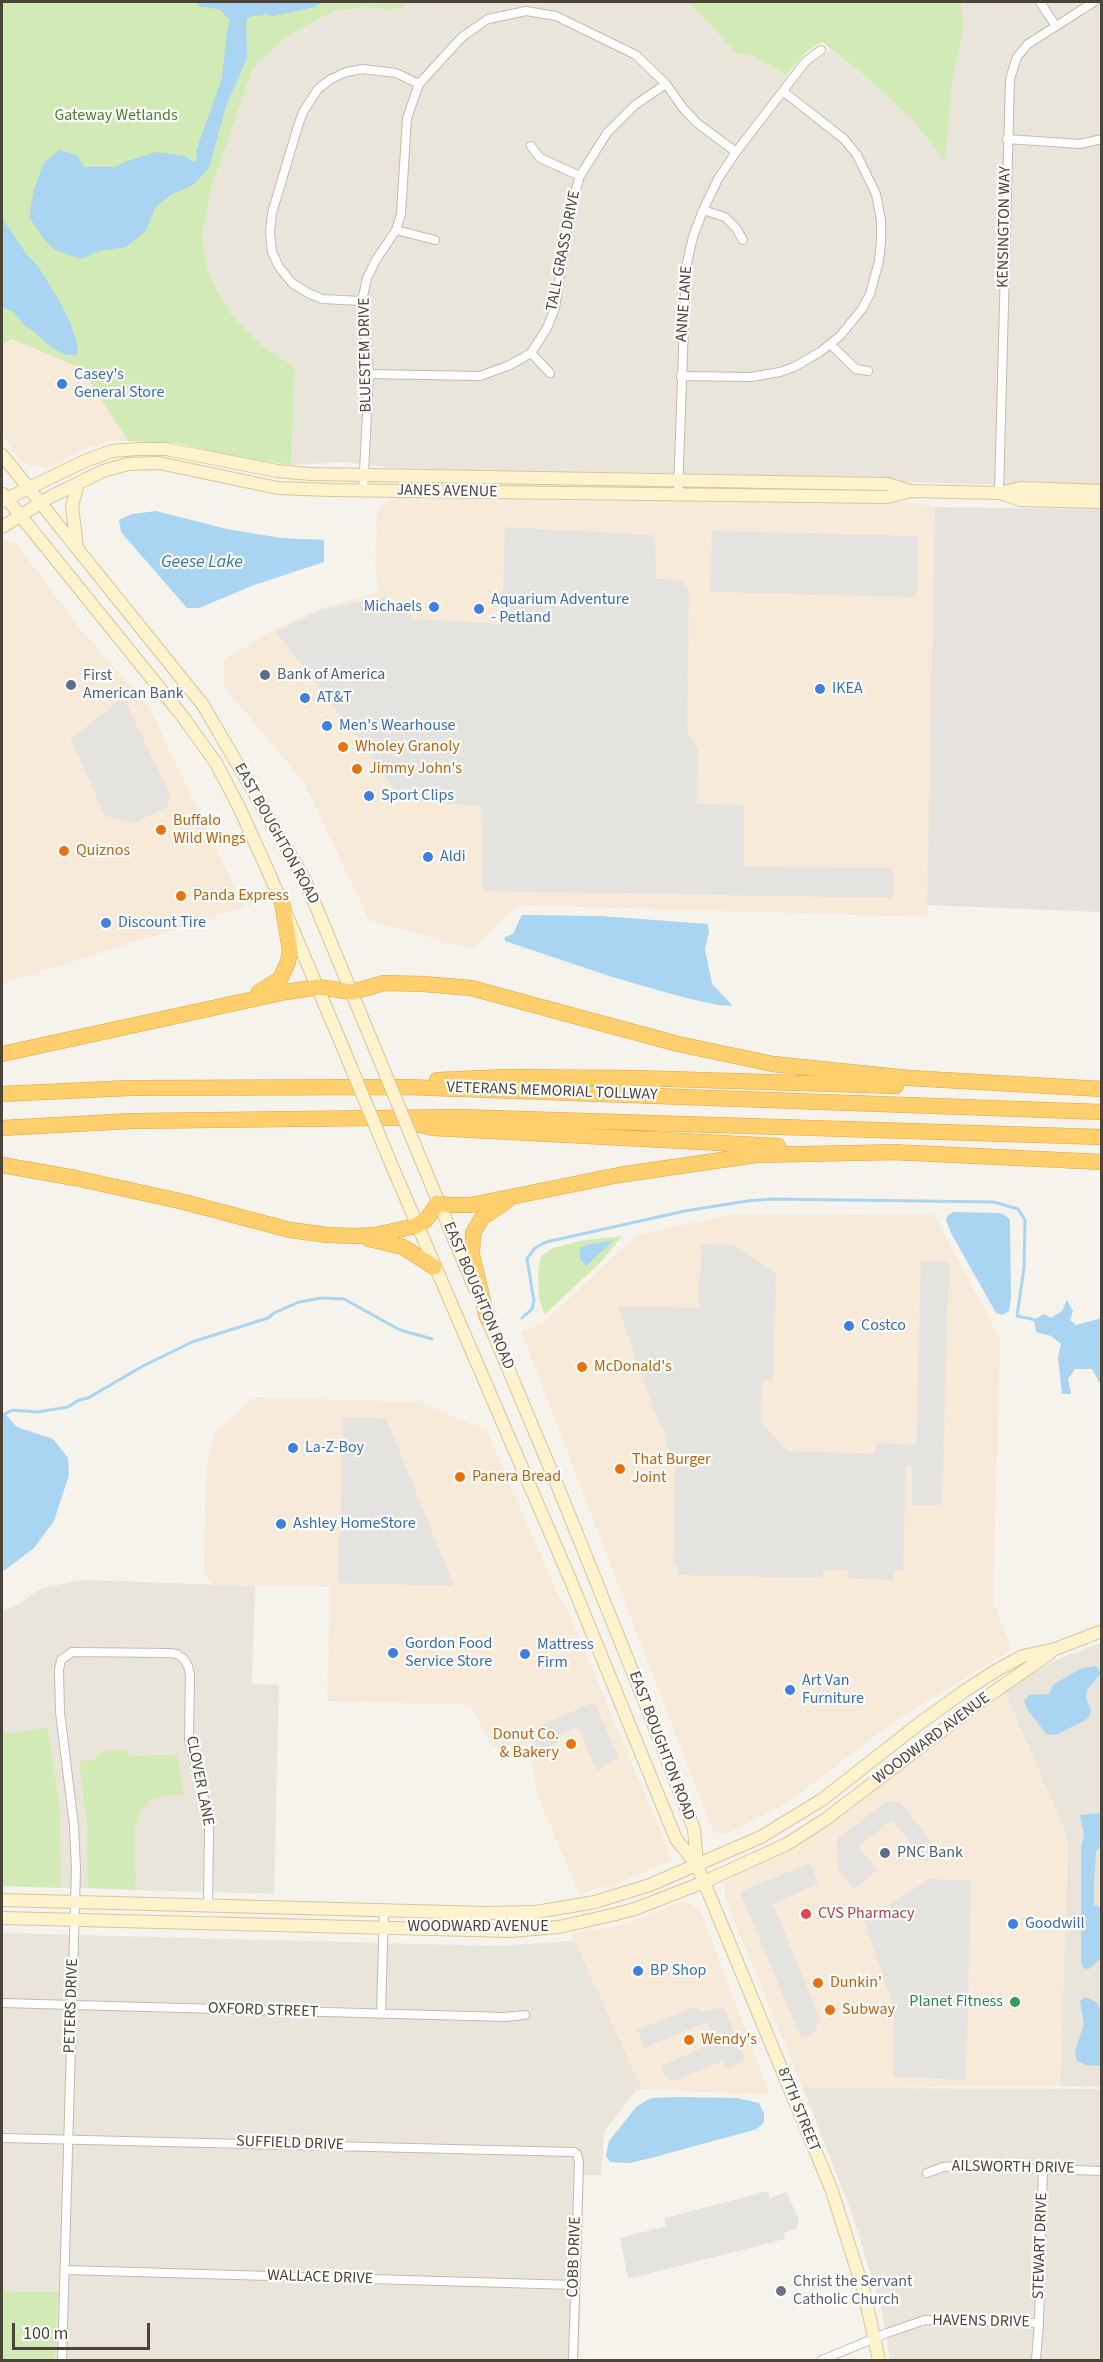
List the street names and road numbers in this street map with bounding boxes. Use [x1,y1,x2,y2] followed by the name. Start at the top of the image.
[994,166,1016,288] street label: KENSINGTON WAY
[543,189,585,313] street label: TALL GRASS DRIVE
[673,265,697,343] street label: ANNE LANE
[355,297,377,413] street label: BLUESTEM DRIVE
[396,482,498,502] street label: JANES AVENUE
[229,760,323,908] street label: EAST BOUGHTON ROAD
[446,1079,658,1105] street label: VETERANS MEMORIAL TOLLWAY
[438,1219,518,1373] street label: EAST BOUGHTON ROAD
[624,1669,698,1823] street label: EAST BOUGHTON ROAD
[870,1689,994,1789] street label: WOODWARD AVENUE
[181,1734,217,1828] street label: CLOVER LANE
[407,1917,549,1937] street label: WOODWARD AVENUE
[61,1958,83,2054] street label: PETERS DRIVE
[207,1999,319,2023] street label: OXFORD STREET
[772,2065,824,2155] street label: 87TH STREET
[236,2133,344,2155] street label: SUFFIELD DRIVE
[951,2157,1075,2179] street label: AILSWORTH DRIVE
[1030,2192,1052,2300] street label: STEWART DRIVE
[564,2216,586,2298] street label: COBB DRIVE
[267,2267,373,2289] street label: WALLACE DRIVE
[932,2312,1030,2332] street label: HAVENS DRIVE

